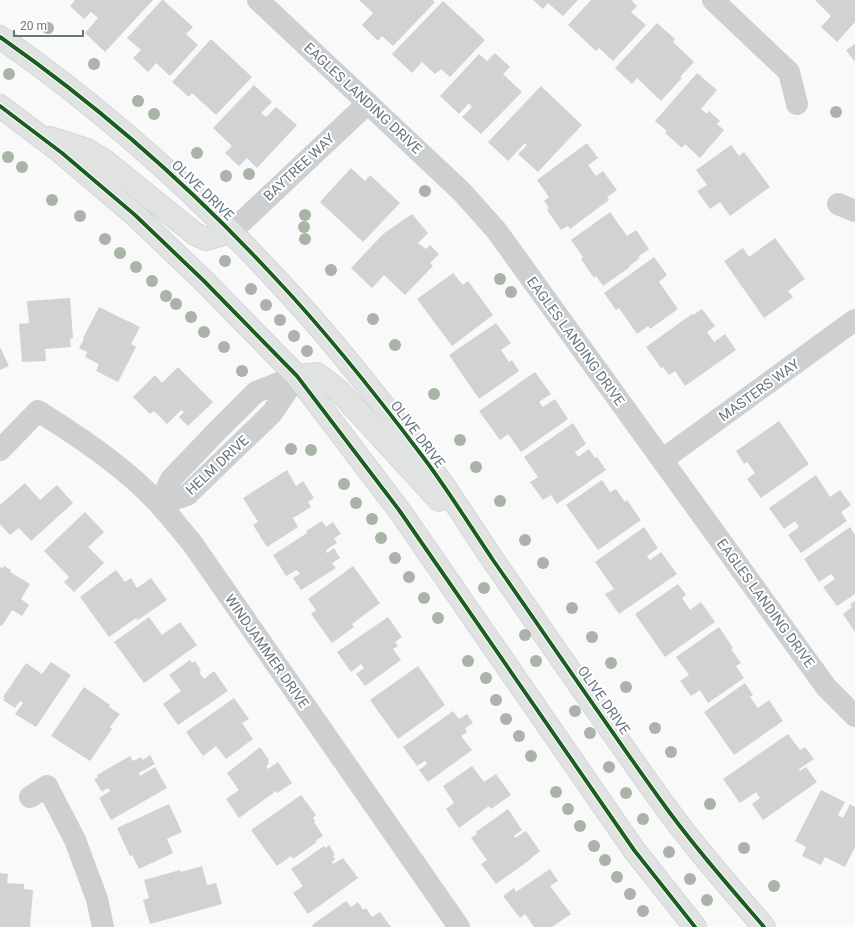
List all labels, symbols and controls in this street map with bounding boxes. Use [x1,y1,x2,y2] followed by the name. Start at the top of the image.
[14,12,83,38] scale bar
[20,19,47,33] text: 20 m
[301,39,425,157] street label: EAGLES LANDING DRIVE
[260,130,338,204] street label: BAYTREE WAY
[169,157,237,224] street label: OLIVE DRIVE
[524,274,628,408] street label: EAGLES LANDING DRIVE
[716,355,803,425] street label: MASTERS WAY
[388,397,448,471] street label: OLIVE DRIVE
[182,432,252,498] street label: HELM DRIVE
[714,536,818,670] street label: EAGLES LANDING DRIVE
[222,591,312,711] street label: WINDJAMMER DRIVE
[575,663,633,737] street label: OLIVE DRIVE

